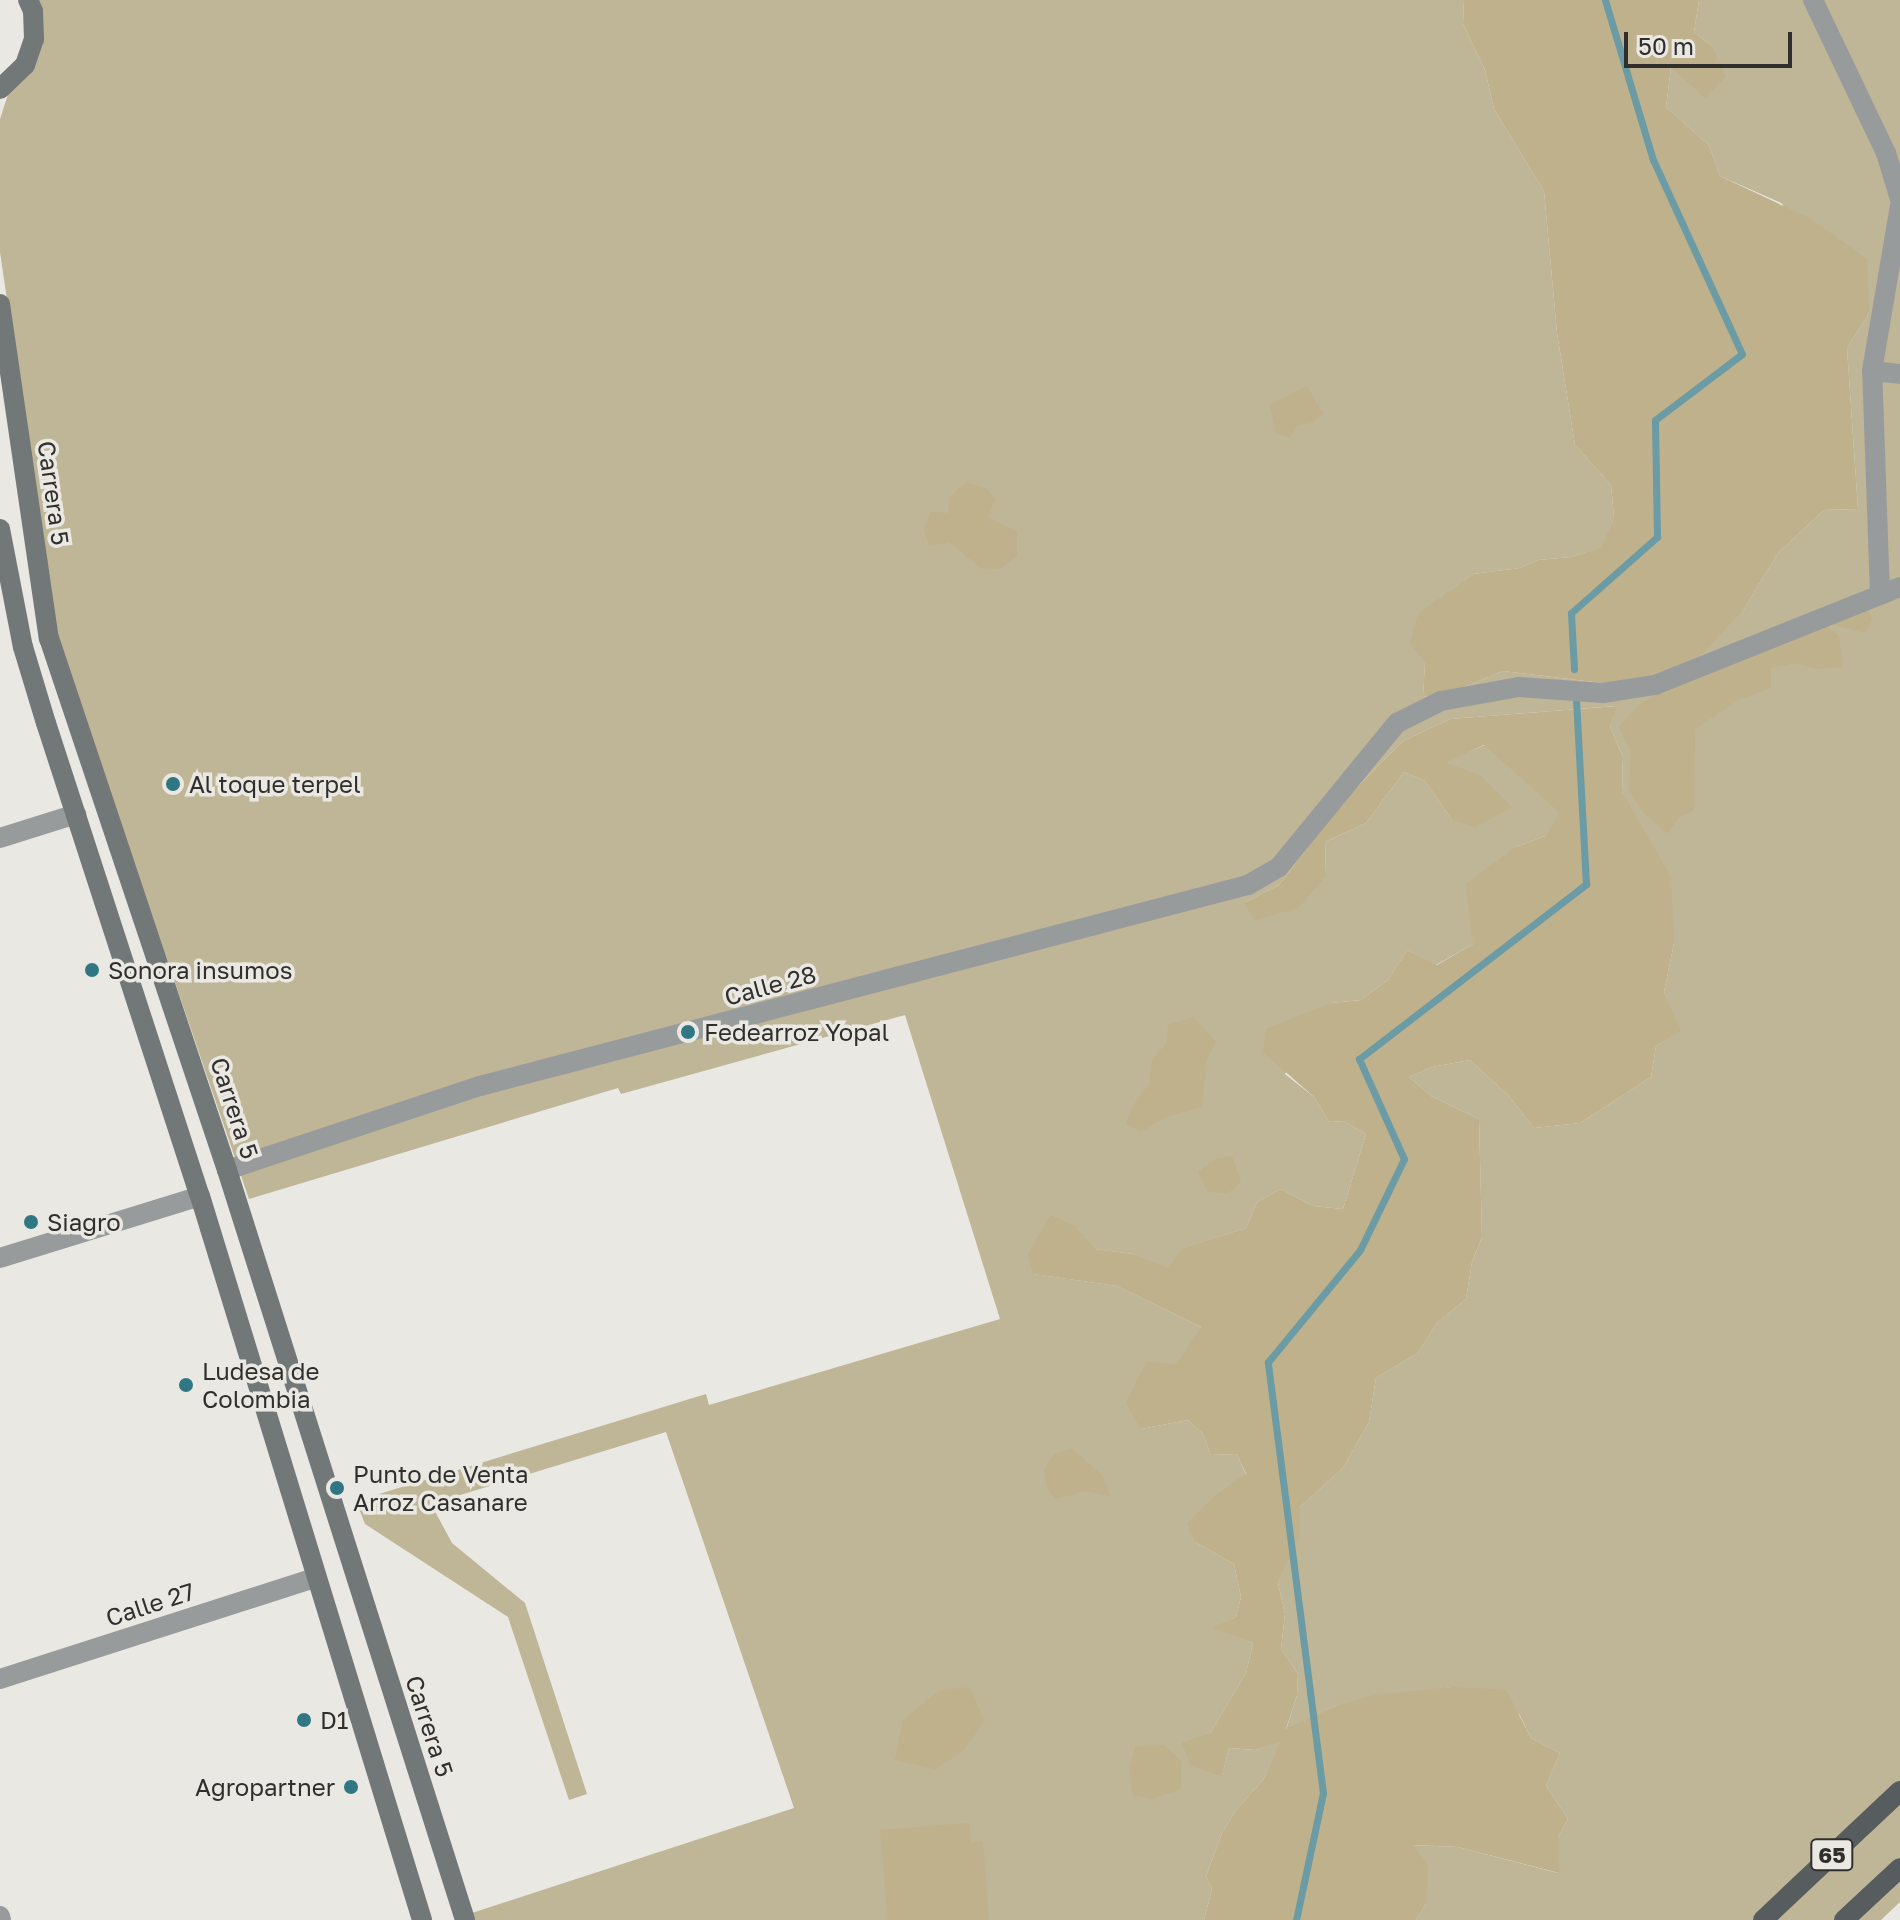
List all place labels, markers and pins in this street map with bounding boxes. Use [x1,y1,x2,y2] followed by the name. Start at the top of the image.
[189,770,361,798] place label: Al toque terpel
[164,775,182,793] marker: Al toque terpel
[108,956,292,984] place label: Sonora insumos
[83,961,101,979] marker: Sonora insumos
[704,1018,889,1046] place label: Fedearroz Yopal
[679,1023,697,1041] marker: Fedearroz Yopal
[47,1208,121,1236] place label: Siagro
[22,1213,40,1231] marker: Siagro
[202,1357,319,1413] place label: Ludesa de Colombia
[177,1376,195,1394] marker: Ludesa de Colombia
[353,1460,529,1516] place label: Punto de Venta Arroz Casanare
[328,1479,346,1497] marker: Punto de Venta Arroz Casanare
[320,1706,348,1734] place label: D1
[295,1711,313,1729] marker: D1
[195,1773,335,1801] place label: Agropartner
[342,1778,360,1796] marker: Agropartner

